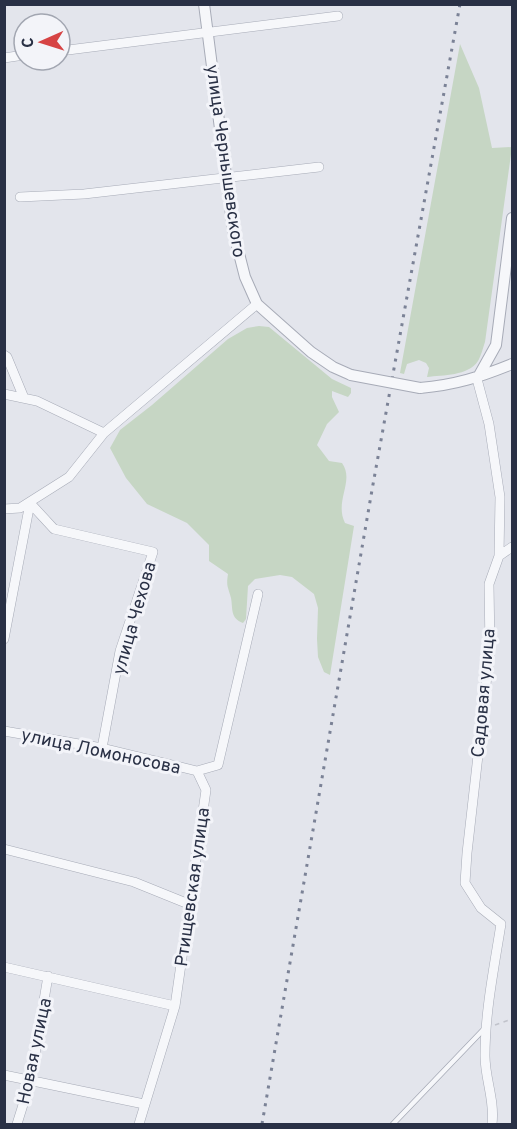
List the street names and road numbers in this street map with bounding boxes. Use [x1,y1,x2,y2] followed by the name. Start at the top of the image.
[200,63,249,259] street label: улица Чернышевского
[108,559,163,678] street label: улица Чехова
[467,628,502,758] street label: Садовая улица
[19,724,182,781] street label: улица Ломоносова
[171,806,216,968] street label: Ртищевская улица
[13,996,58,1107] street label: Новая улица

